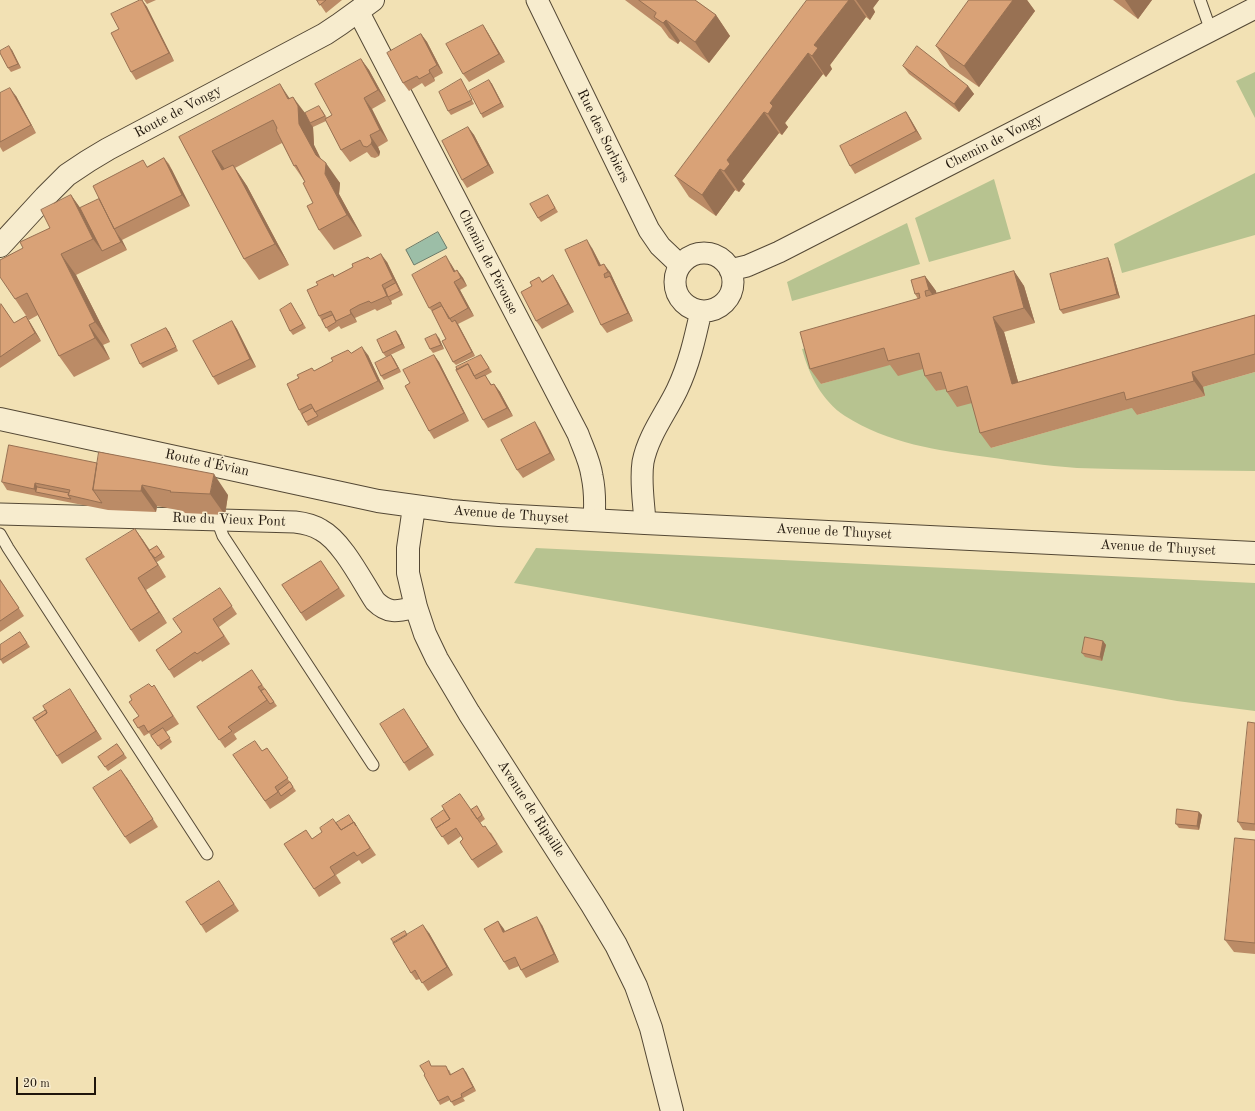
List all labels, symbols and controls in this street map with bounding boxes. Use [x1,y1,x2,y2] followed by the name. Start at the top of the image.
[132,82,224,142] street label: Route de Vongy
[573,86,633,186] street label: Rue des Sorbiers
[943,110,1045,174] street label: Chemin de Vongy
[454,207,522,317] street label: Chemin de Pérouse
[163,446,251,480] street label: Route d'Évian
[453,503,569,527] street label: Avenue de Thuyset
[172,510,286,530] street label: Rue du Vieux Pont
[776,521,892,543] street label: Avenue de Thuyset
[1100,537,1216,559] street label: Avenue de Thuyset
[494,758,568,860] street label: Avenue de Ripaille
[18,1069,98,1095] scale bar
[23,1078,50,1090] text: 20 m

